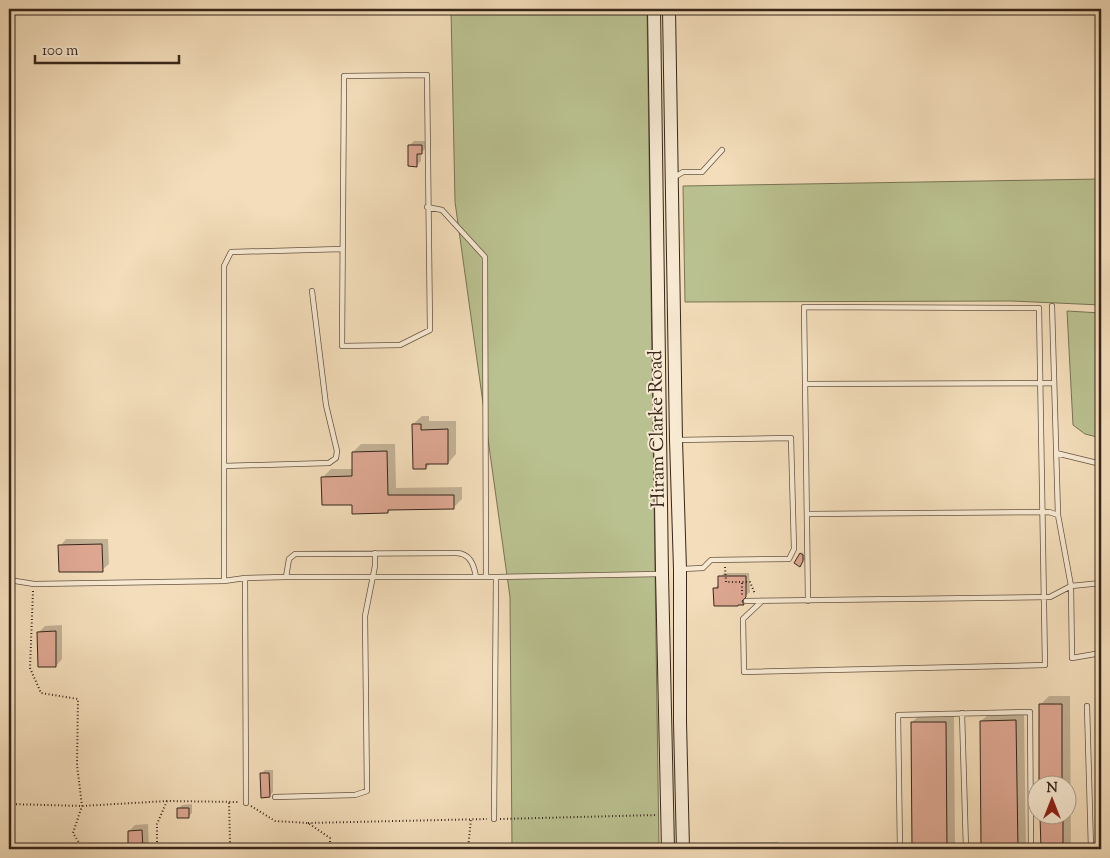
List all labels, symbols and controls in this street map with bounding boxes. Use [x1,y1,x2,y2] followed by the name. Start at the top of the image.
[35,32,179,64] scale bar
[42,41,79,62] text: 100 m
[643,350,673,508] street label: Hiram Clarke Road
[1028,776,1078,826] north arrow
[1046,779,1058,799] text: N

